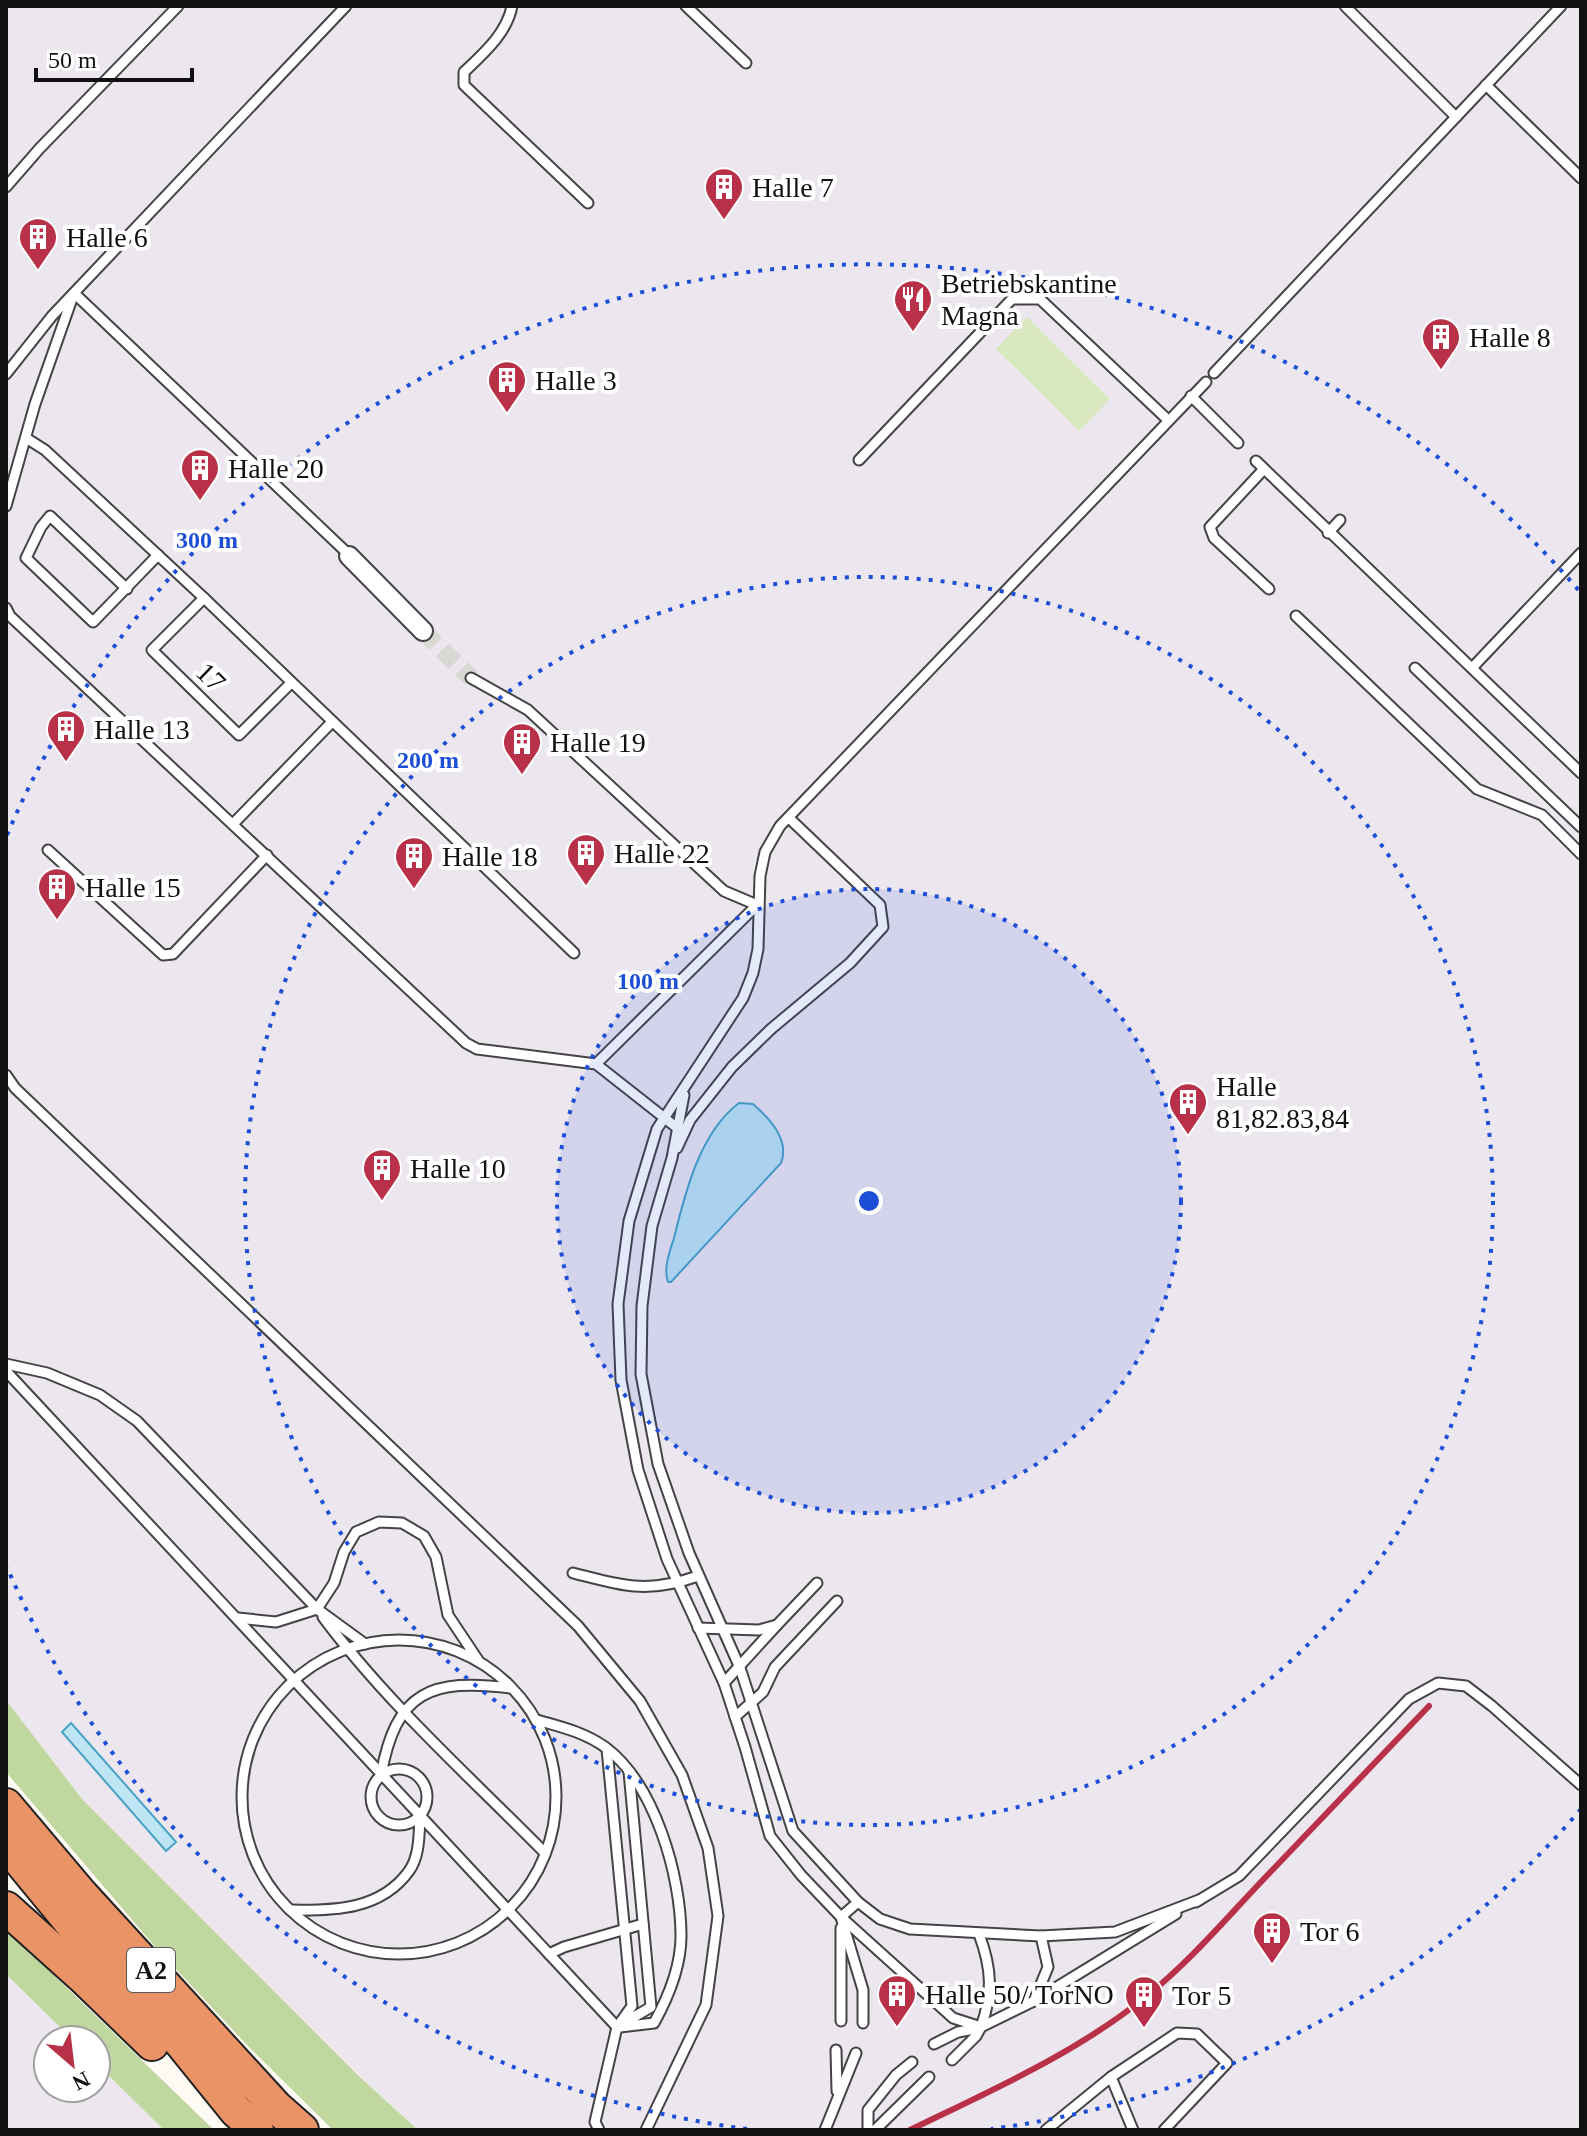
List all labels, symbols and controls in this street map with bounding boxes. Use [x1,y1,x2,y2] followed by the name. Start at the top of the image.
[36,32,192,82] scale bar
[48,47,97,73] text: 50 m
[703,166,745,221] building icon: Halle 7
[752,172,834,203] place label: Halle 7
[17,216,59,271] building icon: Halle 6
[66,222,148,253] place label: Halle 6
[941,268,1117,331] place label: Betriebskantine Magna
[892,278,934,333] restaurant icon: Betriebskantine Magna
[1420,316,1462,371] building icon: Halle 8
[1469,322,1551,353] place label: Halle 8
[486,359,528,414] building icon: Halle 3
[535,365,617,396] place label: Halle 3
[179,447,221,502] building icon: Halle 20
[228,453,324,484] place label: Halle 20
[176,527,238,553] text: 300 m
[190,656,232,698] street label: 17
[45,708,87,763] building icon: Halle 13
[94,714,190,745] place label: Halle 13
[501,721,543,776] building icon: Halle 19
[550,727,646,758] place label: Halle 19
[397,747,459,773] text: 200 m
[565,832,607,887] building icon: Halle 22
[393,835,435,890] building icon: Halle 18
[614,838,710,869] place label: Halle 22
[442,841,538,872] place label: Halle 18
[36,866,78,921] building icon: Halle 15
[85,872,181,903] place label: Halle 15
[617,968,679,994] text: 100 m
[1216,1071,1349,1134] place label: Halle 81,82.83,84
[1167,1081,1209,1136] building icon: Halle 81,82.83,84
[361,1147,403,1202] building icon: Halle 10
[410,1153,506,1184] place label: Halle 10
[855,1187,883,1215] centre of rings
[1251,1910,1293,1965] building icon: Tor 6
[1300,1916,1359,1947] place label: Tor 6
[127,1948,175,1992] road number: A2
[876,1973,918,2028] building icon: Halle 50/ TorNO
[1123,1974,1165,2029] building icon: Tor 5
[925,1979,1114,2010] place label: Halle 50/ TorNO
[1172,1980,1231,2011] place label: Tor 5
[32,2024,112,2104] north arrow
[68,2066,94,2096] text: N

